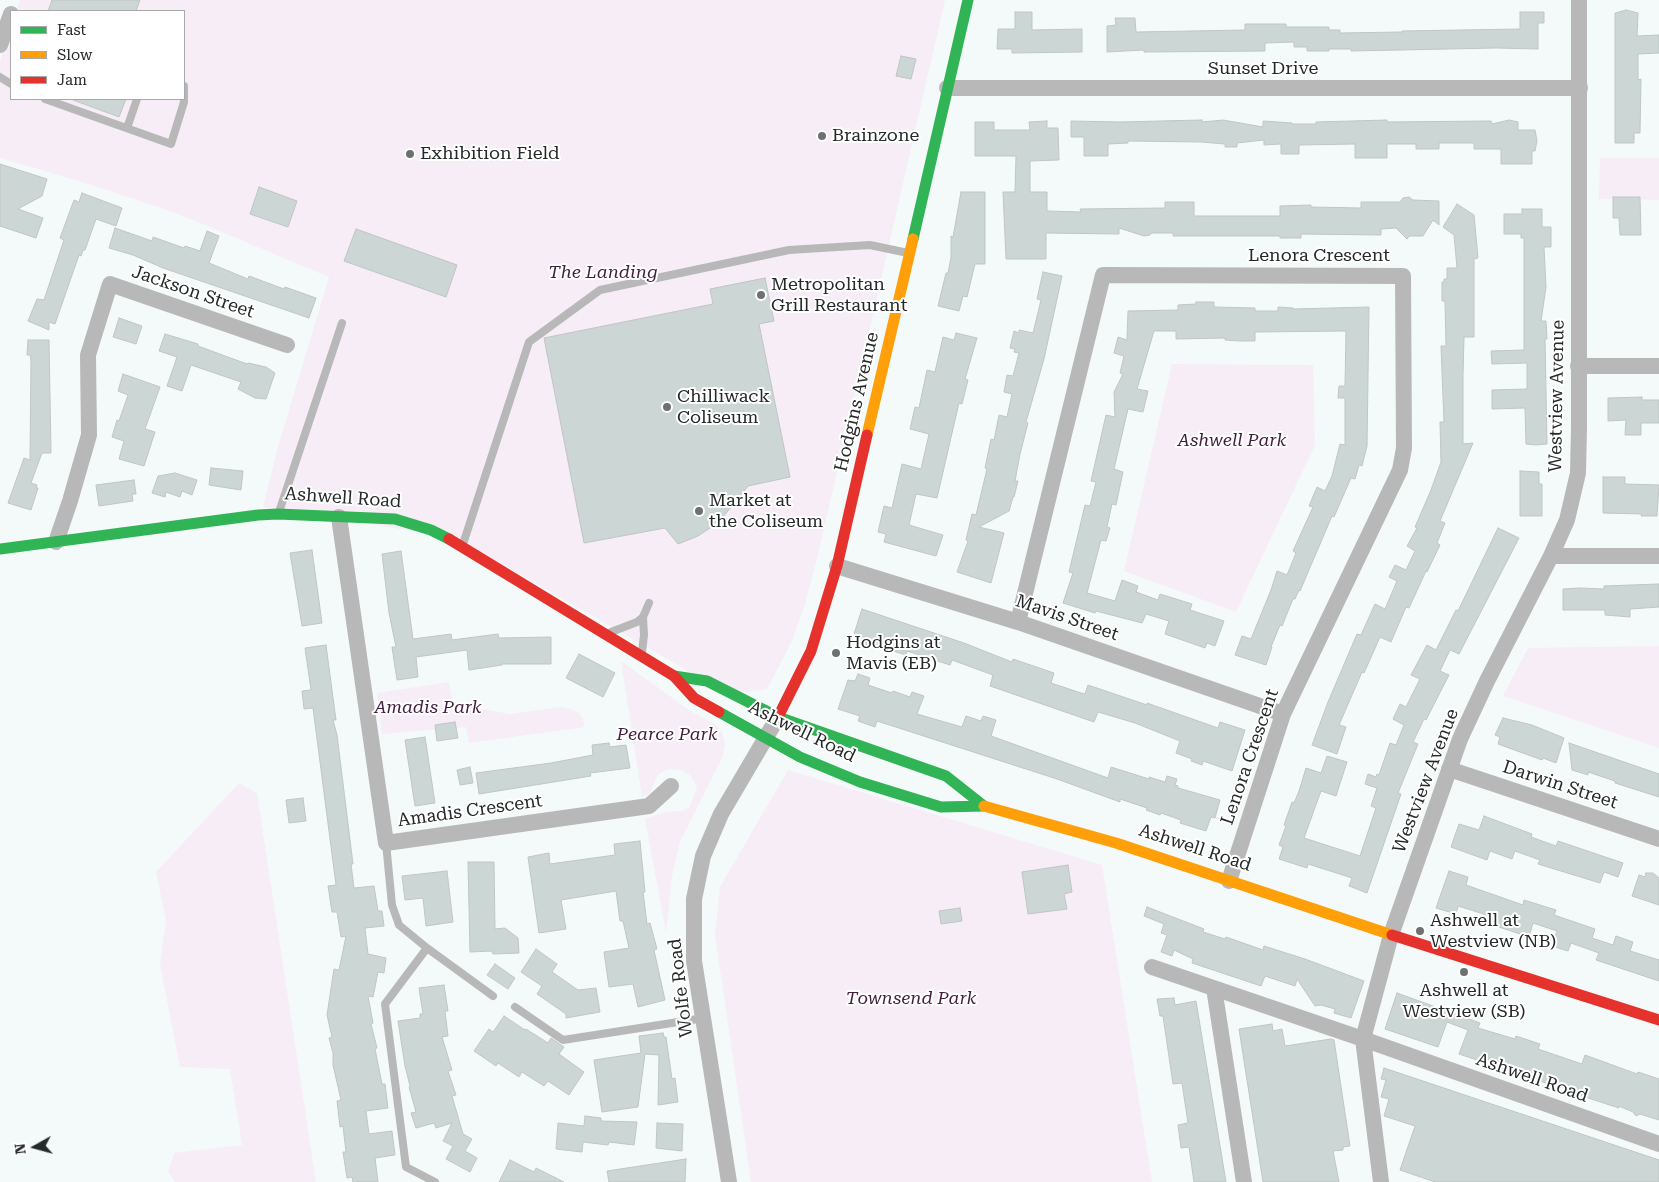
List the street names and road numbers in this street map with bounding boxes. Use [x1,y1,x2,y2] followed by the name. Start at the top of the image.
[1208,58,1318,80] street label: Sunset Drive
[1248,245,1390,267] street label: Lenora Crescent
[129,261,257,323] street label: Jackson Street
[1545,319,1569,473] street label: Westview Avenue
[830,330,884,474] street label: Hodgins Avenue
[284,483,402,513] street label: Ashwell Road
[1013,590,1121,646] street label: Mavis Street
[1217,686,1283,828] street label: Lenora Crescent
[745,697,859,767] street label: Ashwell Road
[1389,706,1463,856] street label: Westview Avenue
[1500,756,1620,814] street label: Darwin Street
[396,790,544,832] street label: Amadis Crescent
[1136,820,1254,876] street label: Ashwell Road
[664,937,698,1039] street label: Wolfe Road
[1473,1049,1591,1107] street label: Ashwell Road

